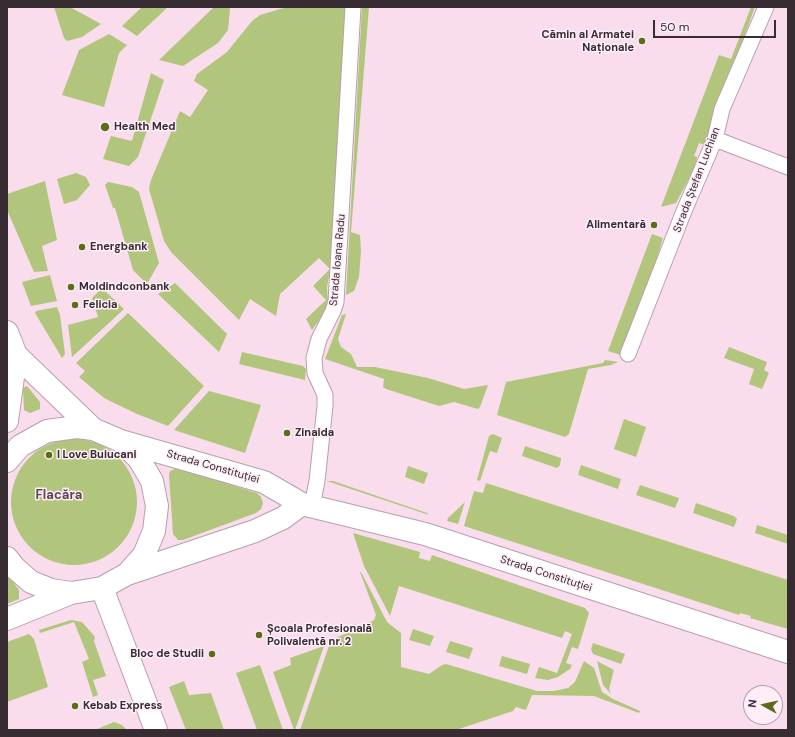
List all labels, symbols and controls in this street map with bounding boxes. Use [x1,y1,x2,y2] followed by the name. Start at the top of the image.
[655,12,778,38] scale bar
[660,19,689,35] text: 50 m
[541,28,634,54] place label: Cămin al Armatei Naționale
[637,36,647,46] marker: Cămin al Armatei Naționale
[114,120,176,134] place label: Health Med
[99,121,111,133] marker: Health Med
[671,125,723,235] street label: Strada Ștefan Luchian
[327,213,349,307] street label: Strada Ioana Radu
[586,218,646,232] place label: Alimentară
[649,220,659,230] marker: Alimentară
[90,240,148,254] place label: Energbank
[77,242,87,252] marker: Energbank
[79,280,170,294] place label: Moldindconbank
[66,282,76,292] marker: Moldindconbank
[83,298,118,312] place label: Felicia
[70,300,80,310] marker: Felicia
[295,426,334,440] place label: Zinaida
[282,428,292,438] marker: Zinaida
[165,447,261,487] street label: Strada Constituției
[57,448,137,462] place label: I Love Buiucani
[44,450,54,460] marker: I Love Buiucani
[36,488,82,504] district label: Flacăra
[498,553,594,595] street label: Strada Constituției
[267,622,372,648] place label: Școala Profesională Polivalentă nr. 2
[254,630,264,640] marker: Școala Profesională Polivalentă nr. 2
[130,647,204,661] place label: Bloc de Studii
[207,649,217,659] marker: Bloc de Studii
[743,685,783,725] north arrow
[83,699,162,713] place label: Kebab Express
[745,699,760,708] text: N
[70,701,80,711] marker: Kebab Express

